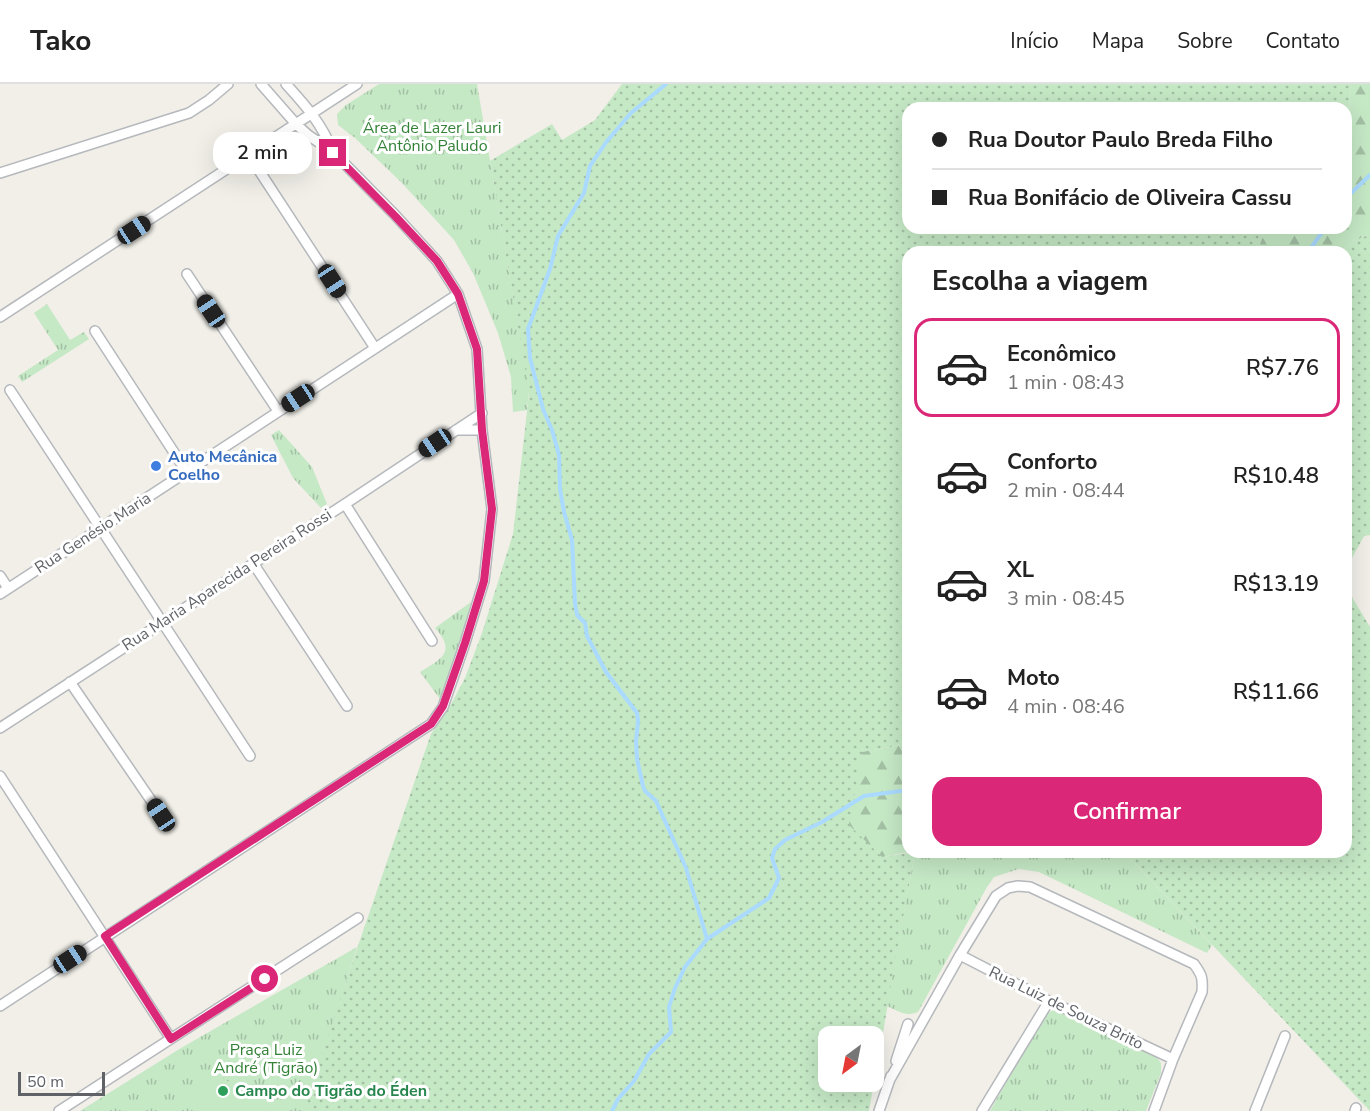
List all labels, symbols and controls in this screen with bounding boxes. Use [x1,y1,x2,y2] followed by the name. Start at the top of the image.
[30,22,91,60] text: Tako
[1010,27,1059,55] text: Início
[1092,27,1144,55] text: Mapa
[1177,27,1233,55] text: Sobre
[1266,27,1340,55] text: Contato
[363,117,501,157] park label: Área de Lazer Lauri Antônio Paludo
[968,125,1273,155] text: Rua Doutor Paulo Breda Filho
[213,132,312,174] callout: 2 min
[237,139,288,166] text: 2 min
[319,139,346,166] route end
[968,183,1292,213] text: Rua Bonifácio de Oliveira Cassu
[114,213,154,247] car
[315,261,349,301] car
[932,263,1148,300] text: Escolha a viagem
[193,291,229,331] car
[1007,339,1116,369] text: Econômico
[935,341,989,395] icon: car
[1246,353,1319,383] text: R$7.76
[1007,369,1125,396] text: 1 min · 08:43
[278,381,318,415] car
[415,425,455,461] car
[168,446,277,486] place label: Auto Mecânica Coelho
[1007,447,1097,477] text: Conforto
[935,449,989,503] icon: car
[149,459,163,473] marker: Auto Mecânica Coelho
[1233,461,1319,491] text: R$10.48
[1007,477,1125,504] text: 2 min · 08:44
[31,487,155,579] street label: Rua Genésio Maria
[118,504,336,656] street label: Rua Maria Aparecida Pereira Rossi
[1007,555,1034,585] text: XL
[935,557,989,611] icon: car
[1233,569,1319,599] text: R$13.19
[1007,585,1125,612] text: 3 min · 08:45
[1007,663,1060,693] text: Moto
[935,665,989,719] icon: car
[1233,677,1319,707] text: R$11.66
[1007,693,1125,720] text: 4 min · 08:46
[932,777,1322,846] button: Confirmar
[143,795,179,835] car
[50,942,90,976] car
[985,961,1147,1055] street label: Rua Luiz de Souza Brito
[251,965,278,992] route start
[818,1026,884,1092] north arrow
[818,1026,884,1092] map controls
[214,1039,318,1079] park label: Praça Luiz André (Tigrão)
[18,1069,105,1096] scale bar
[27,1071,64,1093] text: 50 m
[235,1080,427,1102] place label: Campo do Tigrão do Éden
[216,1084,230,1098] marker: Campo do Tigrão do Éden

